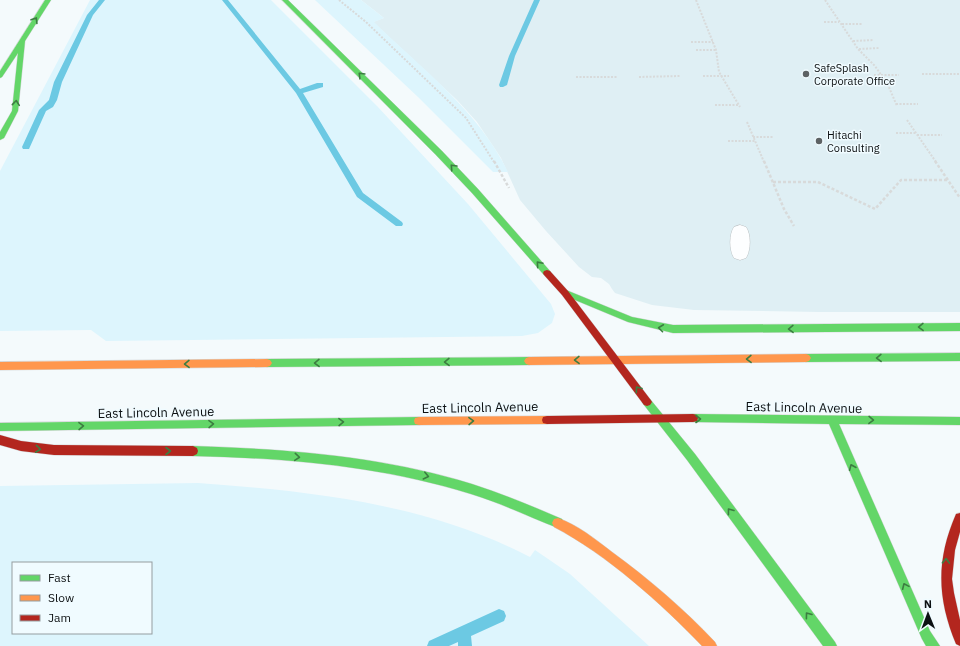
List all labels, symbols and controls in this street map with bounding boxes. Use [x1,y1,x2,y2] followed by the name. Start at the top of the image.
[30,18,37,25] one-way arrow
[814,61,895,88] place label: SafeSplash Corporate Office
[801,69,811,79] marker: SafeSplash Corporate Office
[358,72,366,80] one-way arrow
[11,100,20,106] one-way arrow
[827,128,880,155] place label: Hitachi Consulting
[814,136,824,146] marker: Hitachi Consulting
[450,164,457,172] one-way arrow
[537,261,544,268] one-way arrow
[918,323,924,331] one-way arrow
[658,324,664,333] one-way arrow
[788,325,794,333] one-way arrow
[876,354,882,362] one-way arrow
[746,355,752,363] one-way arrow
[574,356,580,364] one-way arrow
[444,358,450,366] one-way arrow
[314,359,320,367] one-way arrow
[184,360,190,368] one-way arrow
[636,387,643,394] one-way arrow
[422,398,538,417] street label: East Lincoln Avenue
[746,398,862,417] street label: East Lincoln Avenue
[98,403,214,422] street label: East Lincoln Avenue
[695,415,701,423] one-way arrow
[868,416,874,424] one-way arrow
[468,417,474,425] one-way arrow
[338,418,344,426] one-way arrow
[208,420,214,428] one-way arrow
[78,422,84,430] one-way arrow
[35,444,41,453] one-way arrow
[165,447,171,455] one-way arrow
[294,452,300,461] one-way arrow
[849,464,857,471] one-way arrow
[423,471,429,479] one-way arrow
[728,508,735,515] one-way arrow
[942,558,951,564] one-way arrow
[12,562,152,634] legend
[48,570,71,585] text: Fast
[901,583,909,590] one-way arrow
[48,590,74,605] text: Slow
[908,594,948,634] north arrow
[924,597,932,611] text: N
[48,610,71,625] text: Jam
[805,612,812,619] one-way arrow

